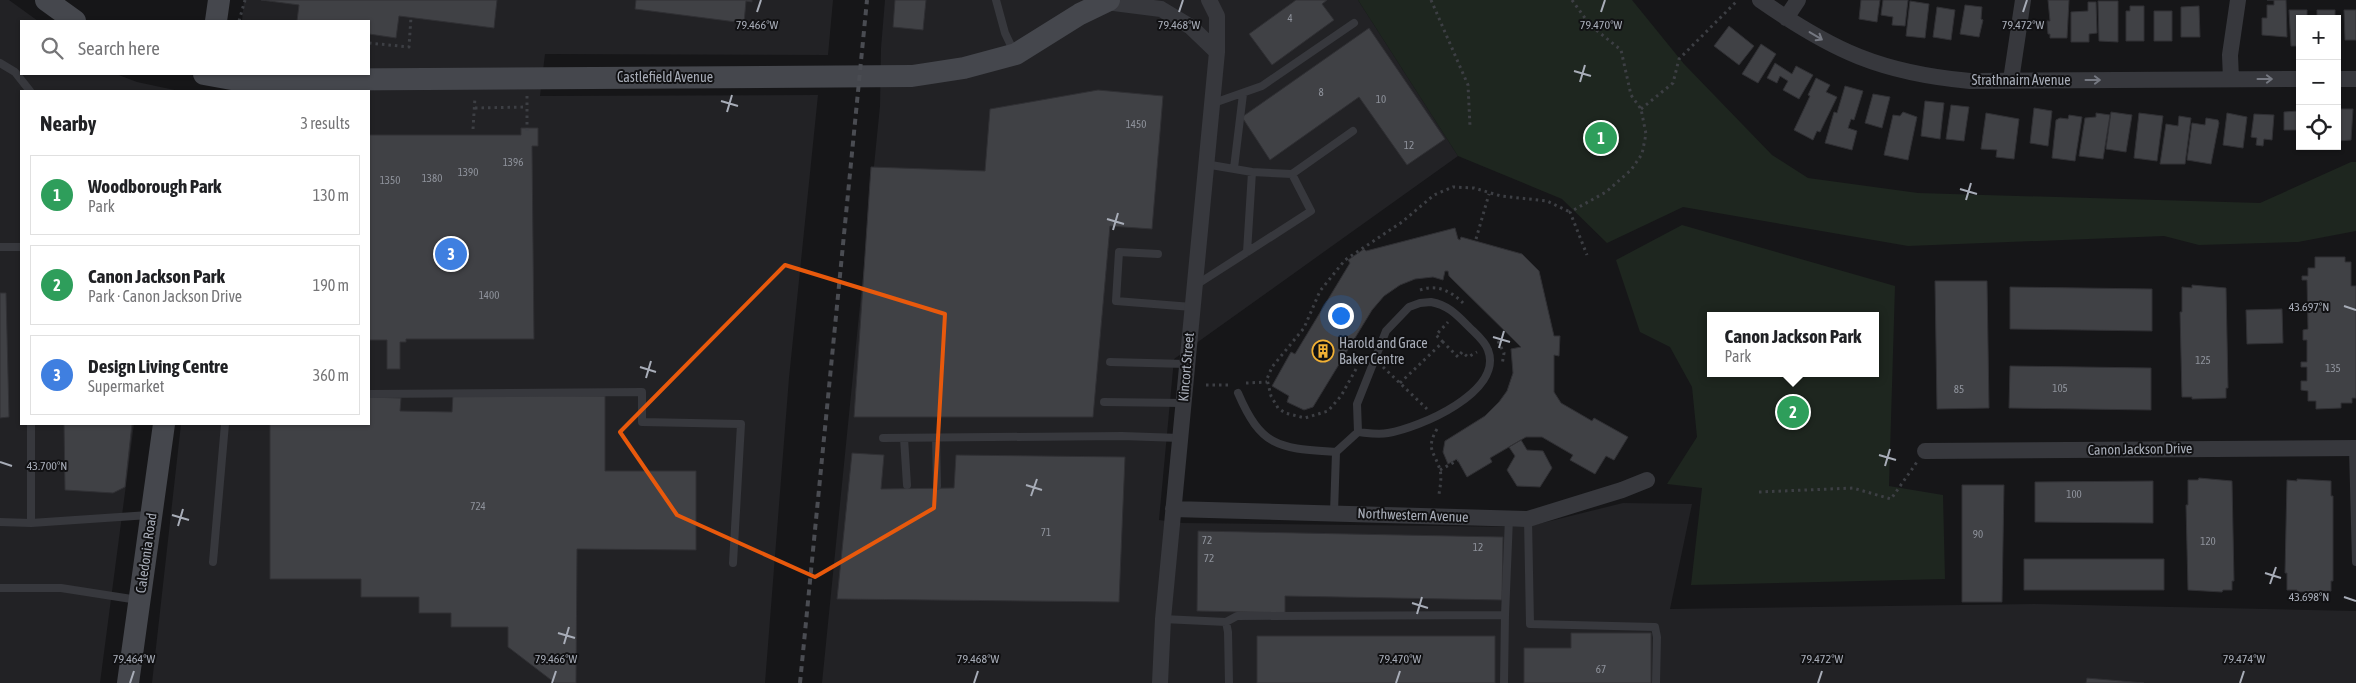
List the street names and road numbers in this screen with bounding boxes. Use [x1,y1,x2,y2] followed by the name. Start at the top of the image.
[617,69,713,85] street label: Castlefield Avenue
[1971,72,2071,88] street label: Strathnairn Avenue
[1175,332,1197,402] street label: Kincort Street
[2088,440,2192,458] street label: Canon Jackson Drive
[1357,505,1469,525] street label: Northwestern Avenue
[132,512,160,594] street label: Caledonia Road

